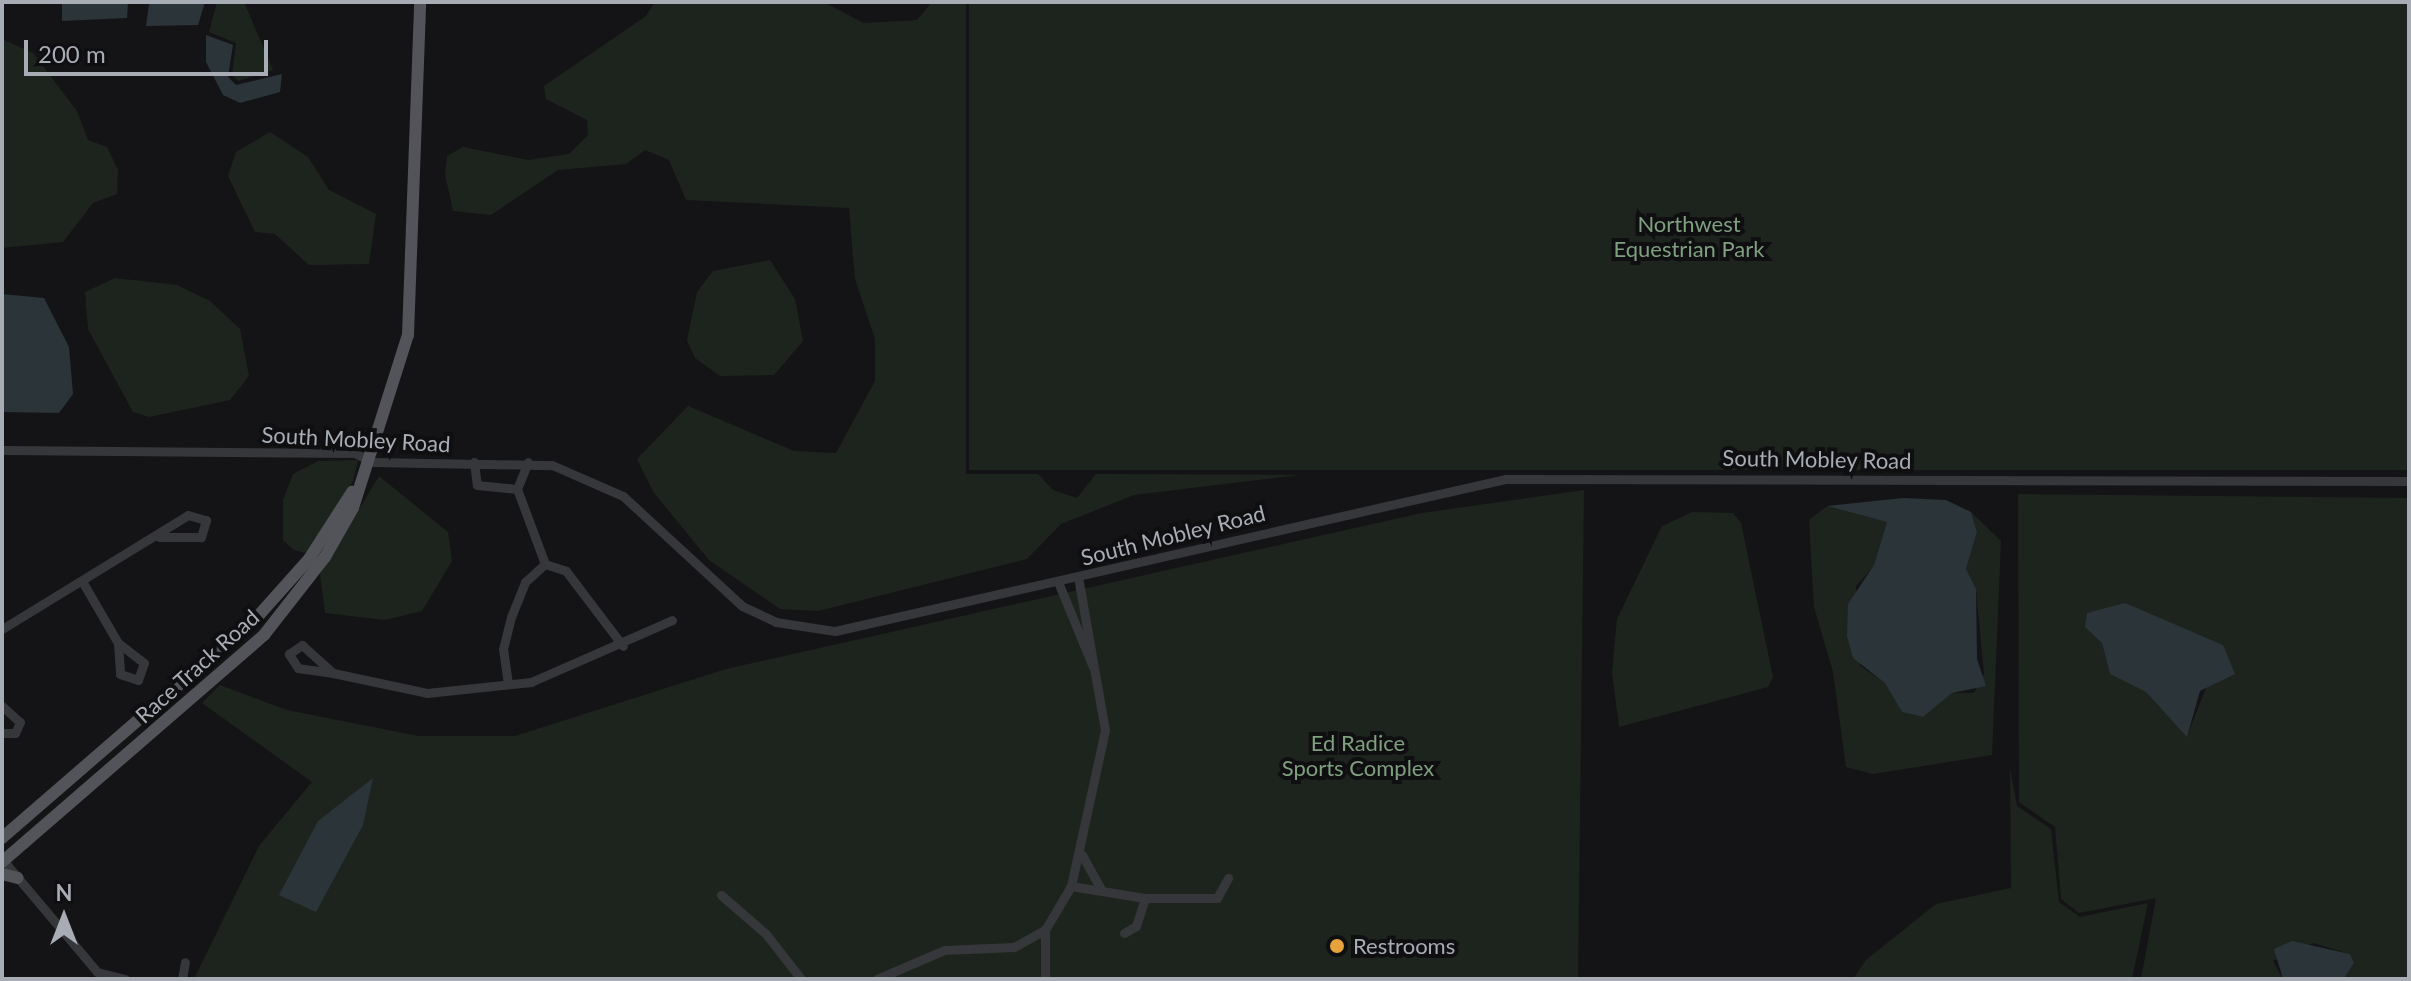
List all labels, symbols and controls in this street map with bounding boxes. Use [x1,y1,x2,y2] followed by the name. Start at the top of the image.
[28,24,272,74] scale bar
[38,39,106,68] text: 200 m
[1614,210,1764,262] park label: Northwest Equestrian Park
[261,421,451,457] street label: South Mobley Road
[1722,444,1912,474] street label: South Mobley Road
[1078,499,1268,571] street label: South Mobley Road
[130,603,264,729] street label: Race Track Road
[1282,729,1434,780] park label: Ed Radice Sports Complex
[24,877,104,957] north arrow
[56,879,72,906] text: N
[1353,933,1455,959] place label: Restrooms
[1328,937,1346,955] marker: Restrooms

